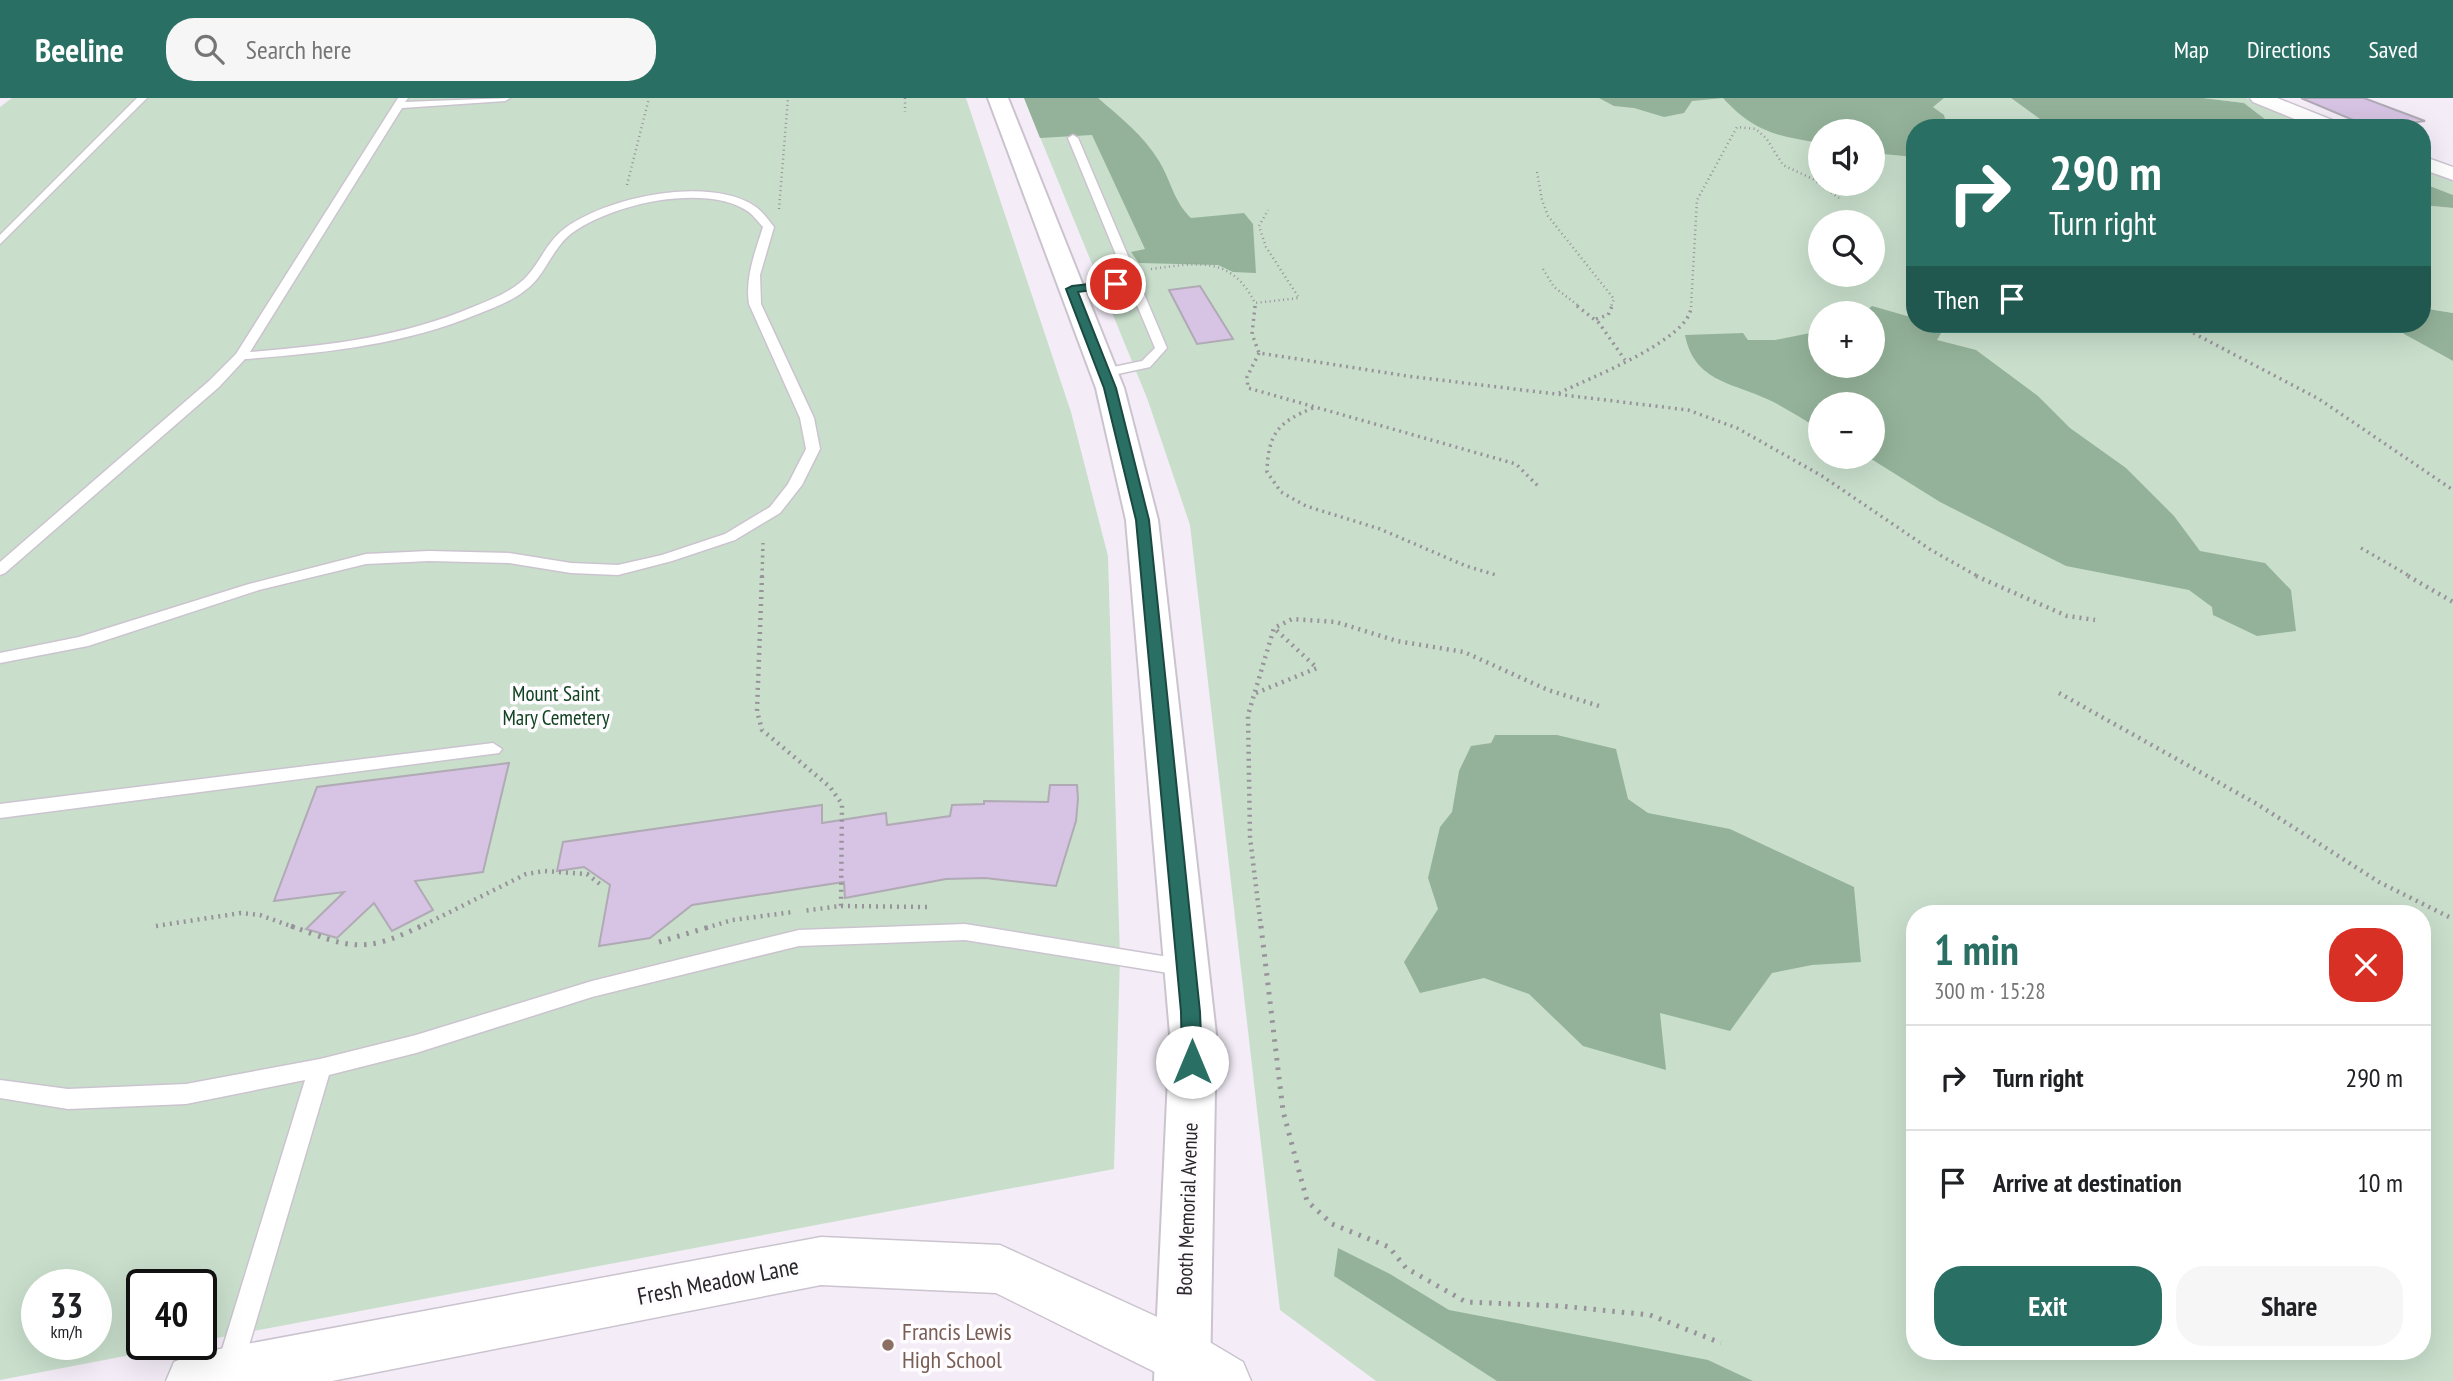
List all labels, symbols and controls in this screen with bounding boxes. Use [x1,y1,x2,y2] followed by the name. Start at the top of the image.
[166,18,656,81] search box
[35,28,124,71] text: Beeline
[190,30,228,68] icon: search
[246,33,351,66] text: Search here
[2174,34,2209,65] text: Map
[2247,34,2331,65] text: Directions
[2369,34,2418,65] text: Saved
[1808,119,1885,469] map controls
[1808,119,1885,196] button: sound
[2049,140,2162,204] text: 290 m
[1934,147,2025,238] icon: right
[2049,202,2157,244] text: Turn right
[1808,210,1885,287] button: search
[1086,254,1146,314] pin
[1097,265,1135,303] icon: arrive
[1993,280,2031,318] icon: arrive
[1934,283,1979,316] text: Then
[1808,301,1885,378] button: +
[1808,392,1885,469] button: −
[502,680,610,731] park label: Mount Saint Mary Cemetery
[1934,922,2019,977] text: 1 min
[2329,928,2403,1002] button: close
[1934,976,2046,1005] text: 300 m · 15:28
[1155,1025,1229,1099] position arrow
[1934,1059,1972,1097] icon: right
[1993,1061,2084,1094] text: Turn right
[2345,1061,2403,1094] text: 290 m
[1170,1122,1204,1296] street label: Booth Memorial Avenue
[1934,1164,1972,1202] icon: arrive
[1993,1166,2182,1199] text: Arrive at destination
[2357,1166,2403,1199] text: 10 m
[635,1250,801,1312] street label: Fresh Meadow Lane
[1934,1266,2162,1346] button: Exit
[2176,1266,2403,1346] button: Share
[126,1269,217,1360] speed limit sign: 40
[50,1282,83,1328] text: 33
[902,1316,1012,1375] place label: Francis Lewis High School
[51,1320,82,1343] text: km/h
[880,1337,896,1353] marker: Francis Lewis High School

